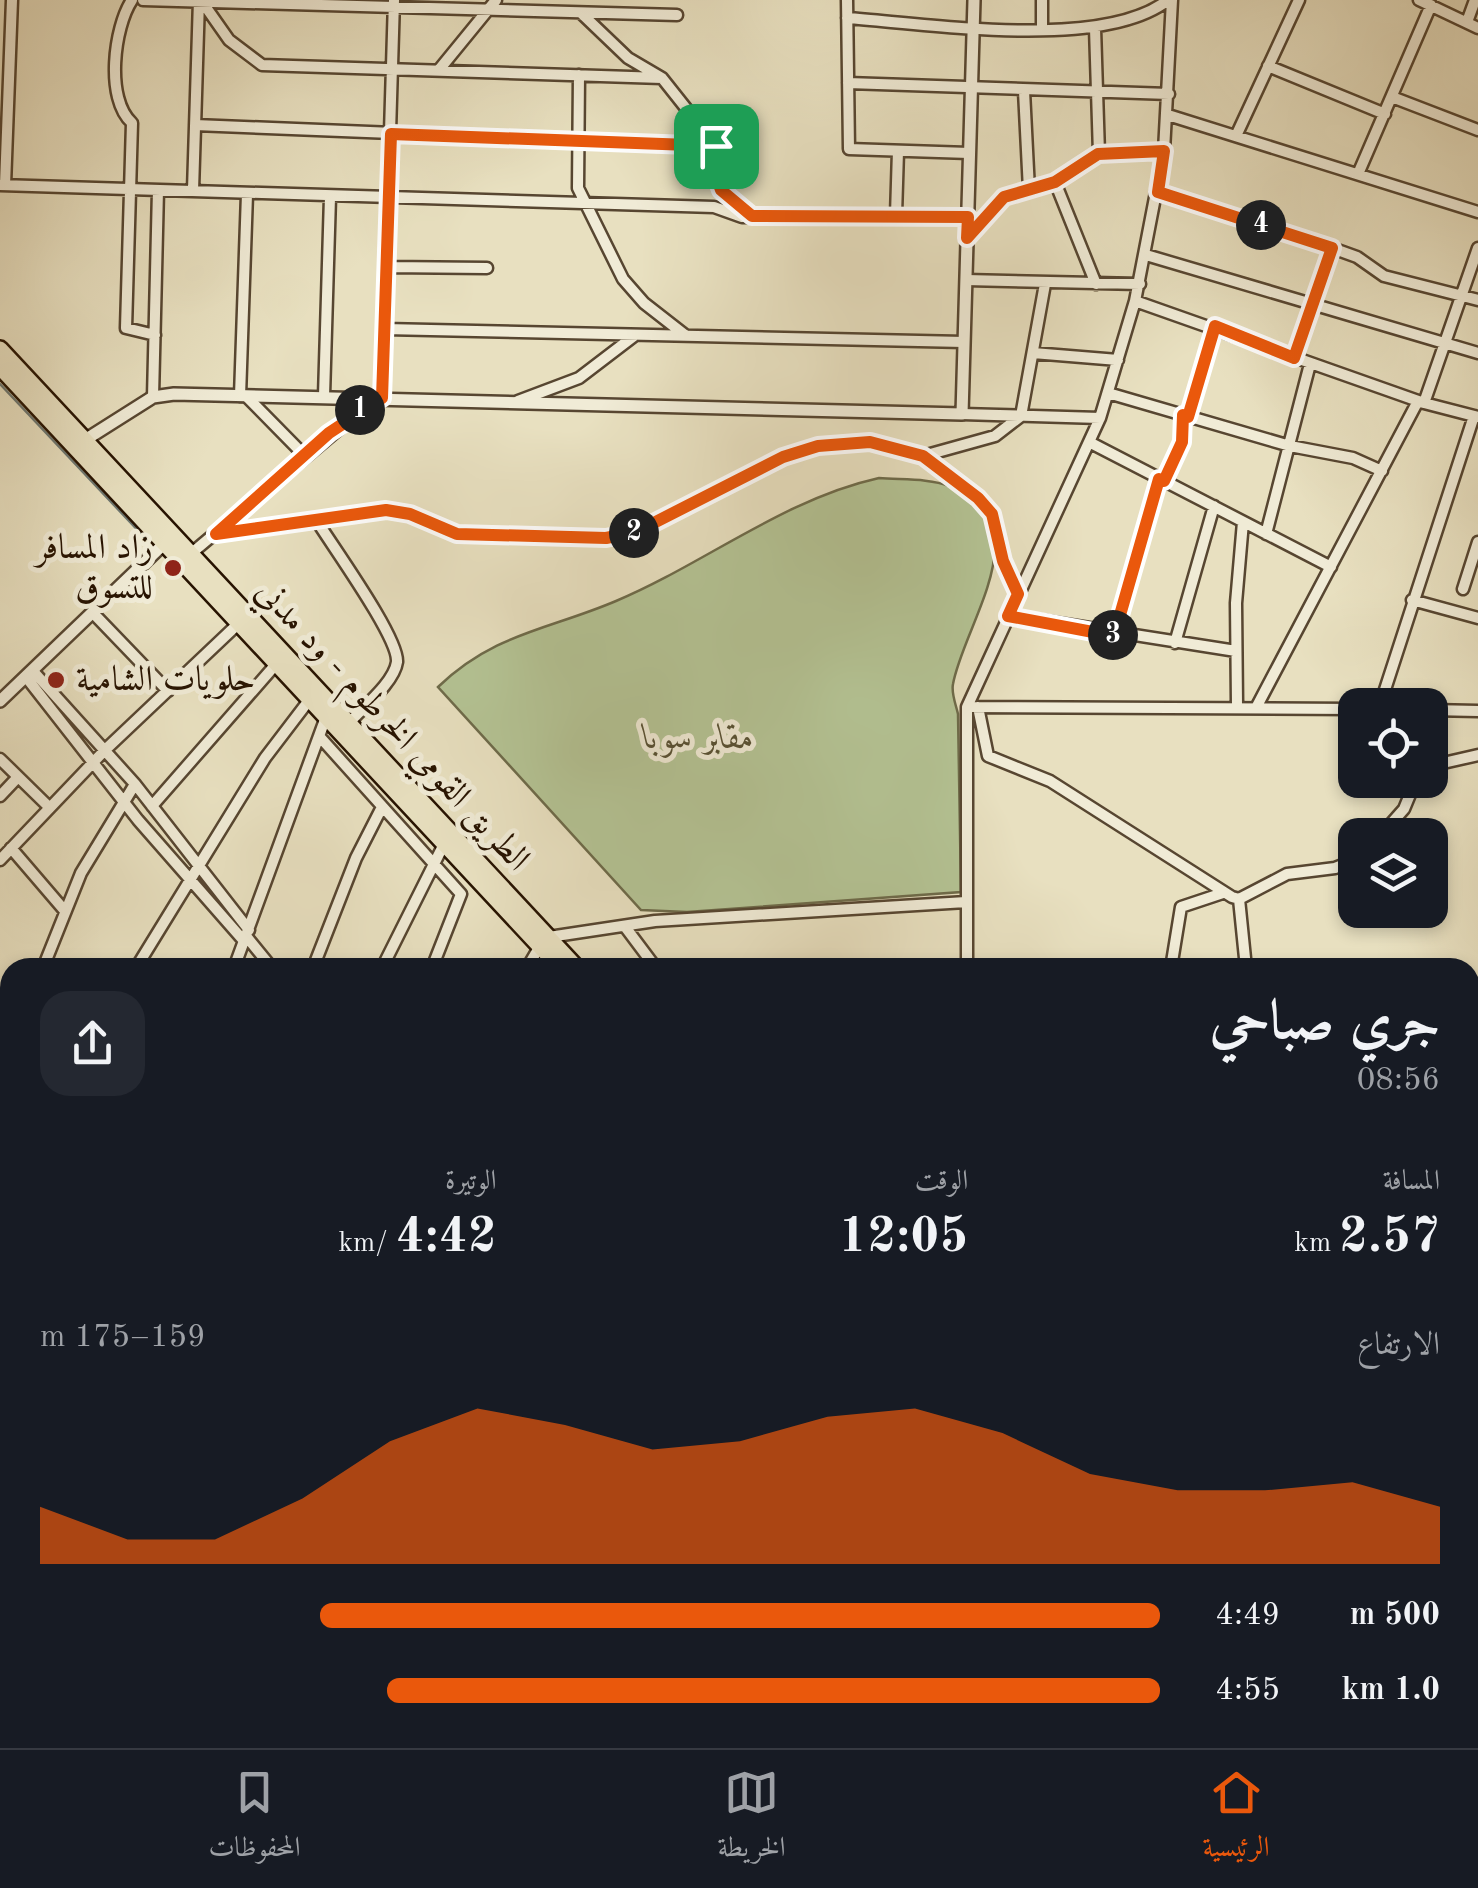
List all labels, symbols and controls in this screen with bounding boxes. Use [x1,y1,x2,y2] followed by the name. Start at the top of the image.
[674,104,759,189] pin
[689,119,744,174] icon: arrive
[1236,200,1286,250] pin: 4
[1253,211,1269,239] text: 4
[335,385,385,435] pin: 1
[352,396,368,424] text: 1
[609,508,659,558] pin: 2
[626,519,642,547] text: 2
[33,531,153,608] place label: زاد المسافر للتسوق
[162,557,184,579] marker: زاد المسافر للتسوق
[240,574,536,886] street label: الطريق القومي الخرطوم - ود مدني
[1088,610,1138,660] pin: 3
[1105,621,1121,649] text: 3
[76,663,255,700] place label: حلويات الشامية
[45,669,67,691] marker: حلويات الشامية
[1338,688,1448,928] map controls
[1338,688,1448,798] button: locate
[641,721,754,758] park label: مقابر سوبا
[1338,818,1448,928] button: layers
[40,991,145,1096] button: share
[1210,996,1440,1051] text: جري صباحي
[1357,1065,1440,1097] text: 08:56
[445,1168,497,1196] text: الوتيرة
[915,1168,968,1196] text: الوقت
[1383,1168,1440,1196] text: المسافة
[396,1213,497,1263] text: 4:42
[838,1213,968,1263] text: 12:05
[1339,1213,1440,1263] text: 2.57
[338,1230,396,1258] text: /km
[1294,1230,1339,1258] text: km
[40,1322,206,1354] text: 159–175 m
[1357,1330,1440,1362] text: الارتفاع
[1215,1600,1280,1632] text: 4:49
[1350,1600,1440,1632] text: 500 m
[1215,1675,1280,1707] text: 4:55
[1341,1675,1440,1707] text: 1.0 km
[208,1765,301,1874] tab: المحفوظات
[717,1765,786,1874] tab: الخريطة
[1202,1765,1270,1874] tab: الرئيسية

